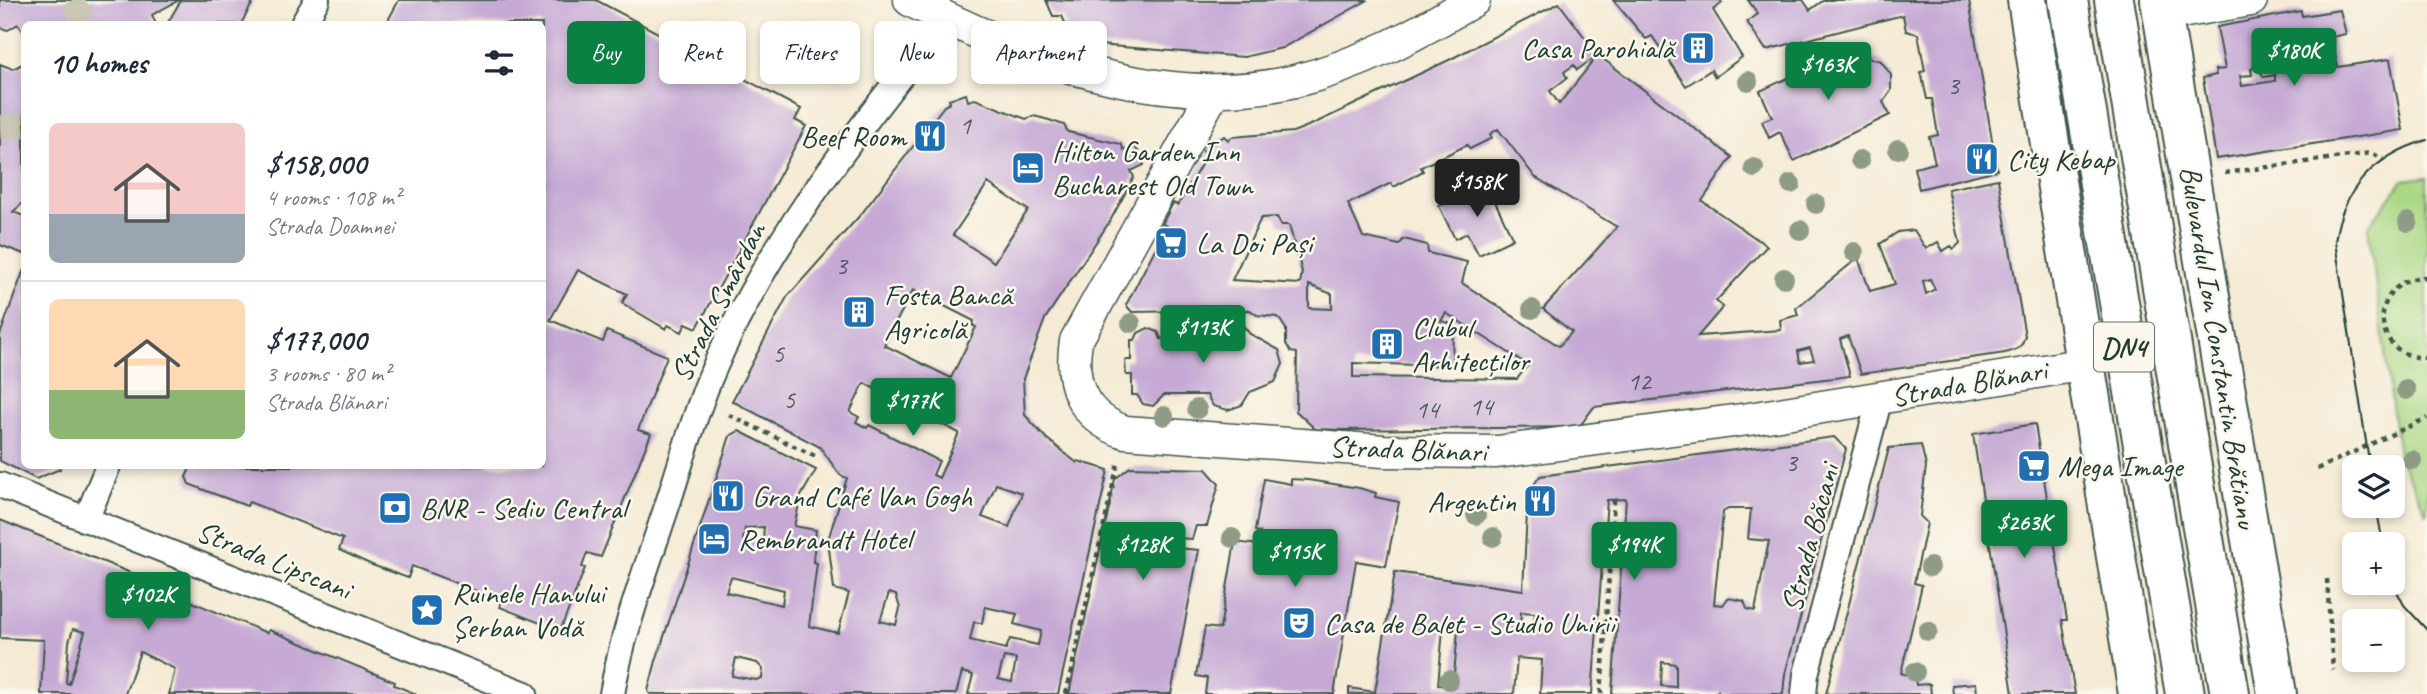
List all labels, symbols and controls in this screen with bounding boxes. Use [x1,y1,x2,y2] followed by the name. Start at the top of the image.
[567,21,645,84] chip: Buy
[659,21,746,84] chip: Rent
[760,21,860,84] chip: Filters
[874,21,957,84] chip: New
[971,21,1107,84] chip: Apartment
[2245,28,2343,88] pin: $180K
[1521,29,1677,67] place label: Casa Parohială
[1679,29,1717,67] building icon: Casa Parohială
[2267,36,2321,65] text: $180K
[1779,42,1877,102] pin: $163K
[49,44,147,82] text: 10 homes
[480,44,518,82] icon: filters
[1801,50,1855,79] text: $163K
[1947,69,1961,102] house number: 3
[959,109,972,142] house number: 1
[800,117,908,155] place label: Beef Room
[911,117,949,155] restaurant icon: Beef Room
[1052,132,1254,204] place label: Hilton Garden Inn Bucharest Old Town
[1963,140,2001,178] restaurant icon: City Kebap
[2007,140,2116,178] place label: City Kebap
[266,145,366,183] text: $158,000
[1009,149,1047,187] hotel icon: Hilton Garden Inn Bucharest Old Town
[105,151,189,235] icon: home
[1428,160,1526,219] pin: $158K
[2172,163,2267,533] street label: Bulevardul Ion Constantin Brătianu
[1451,167,1503,196] text: $158K
[266,183,401,212] text: 4 rooms · 108 m²
[266,212,394,241] text: Strada Doamnei
[662,215,775,388] street label: Strada Smârdan
[1152,224,1190,262] supermarket icon: La Doi Pași
[1196,224,1316,262] place label: La Doi Pași
[835,249,849,282] house number: 3
[884,276,1015,348] place label: Fosta Bancă Agricolă
[840,293,878,331] building icon: Fosta Bancă Agricolă
[1154,306,1252,365] pin: $113K
[1412,308,1531,380] place label: Clubul Arhitecților
[1176,313,1230,342] text: $113K
[266,321,366,359] text: $177,000
[2094,322,2154,372] road number: DN4
[1368,325,1406,363] building icon: Clubul Arhitecților
[105,327,189,411] icon: home
[772,337,785,370] house number: 5
[1888,350,2053,415] street label: Strada Blănari
[266,359,390,388] text: 3 rooms · 80 m²
[1627,365,1653,398] house number: 12
[864,378,962,438] pin: $177K
[783,383,796,416] house number: 5
[887,386,939,415] text: $177K
[266,388,387,417] text: Strada Blănari
[1469,390,1495,423] house number: 14
[1415,393,1441,426] house number: 14
[1329,427,1491,471] street label: Strada Blănari
[1785,446,1799,479] house number: 3
[2015,447,2053,485] supermarket icon: Mega Image
[2058,447,2185,485] place label: Mega Image
[2342,455,2405,672] map controls
[2342,455,2405,518] button: layers
[1772,457,1849,616] street label: Strada Băcani
[709,477,747,515] restaurant icon: Grand Café Van Gogh
[752,477,972,515] place label: Grand Café Van Gogh
[1428,482,1516,520] place label: Argentin
[1521,482,1559,520] restaurant icon: Argentin
[376,489,414,527] bank icon: BNR - Sediu Central
[420,489,631,527] place label: BNR - Sediu Central
[1975,500,2073,560] pin: $263K
[1997,508,2051,537] text: $263K
[191,512,360,610] street label: Strada Lipscani
[695,520,733,558] hotel icon: Rembrandt Hotel
[738,520,916,558] place label: Rembrandt Hotel
[1094,522,1192,582] pin: $128K
[1585,522,1683,582] pin: $194K
[1116,530,1170,559] text: $128K
[1246,530,1344,589] pin: $115K
[1608,530,1660,559] text: $194K
[2342,532,2405,595] button: +
[1269,537,1321,566] text: $115K
[99,572,197,632] pin: $102K
[452,574,608,646] place label: Ruinele Hanului Șerban Vodă
[121,580,175,609] text: $102K
[408,591,446,629] place icon: Ruinele Hanului Șerban Vodă
[1280,604,1318,642] theatre icon: Casa de Balet - Studio Unirii
[1324,604,1618,642] place label: Casa de Balet - Studio Unirii
[2342,609,2405,672] button: −

